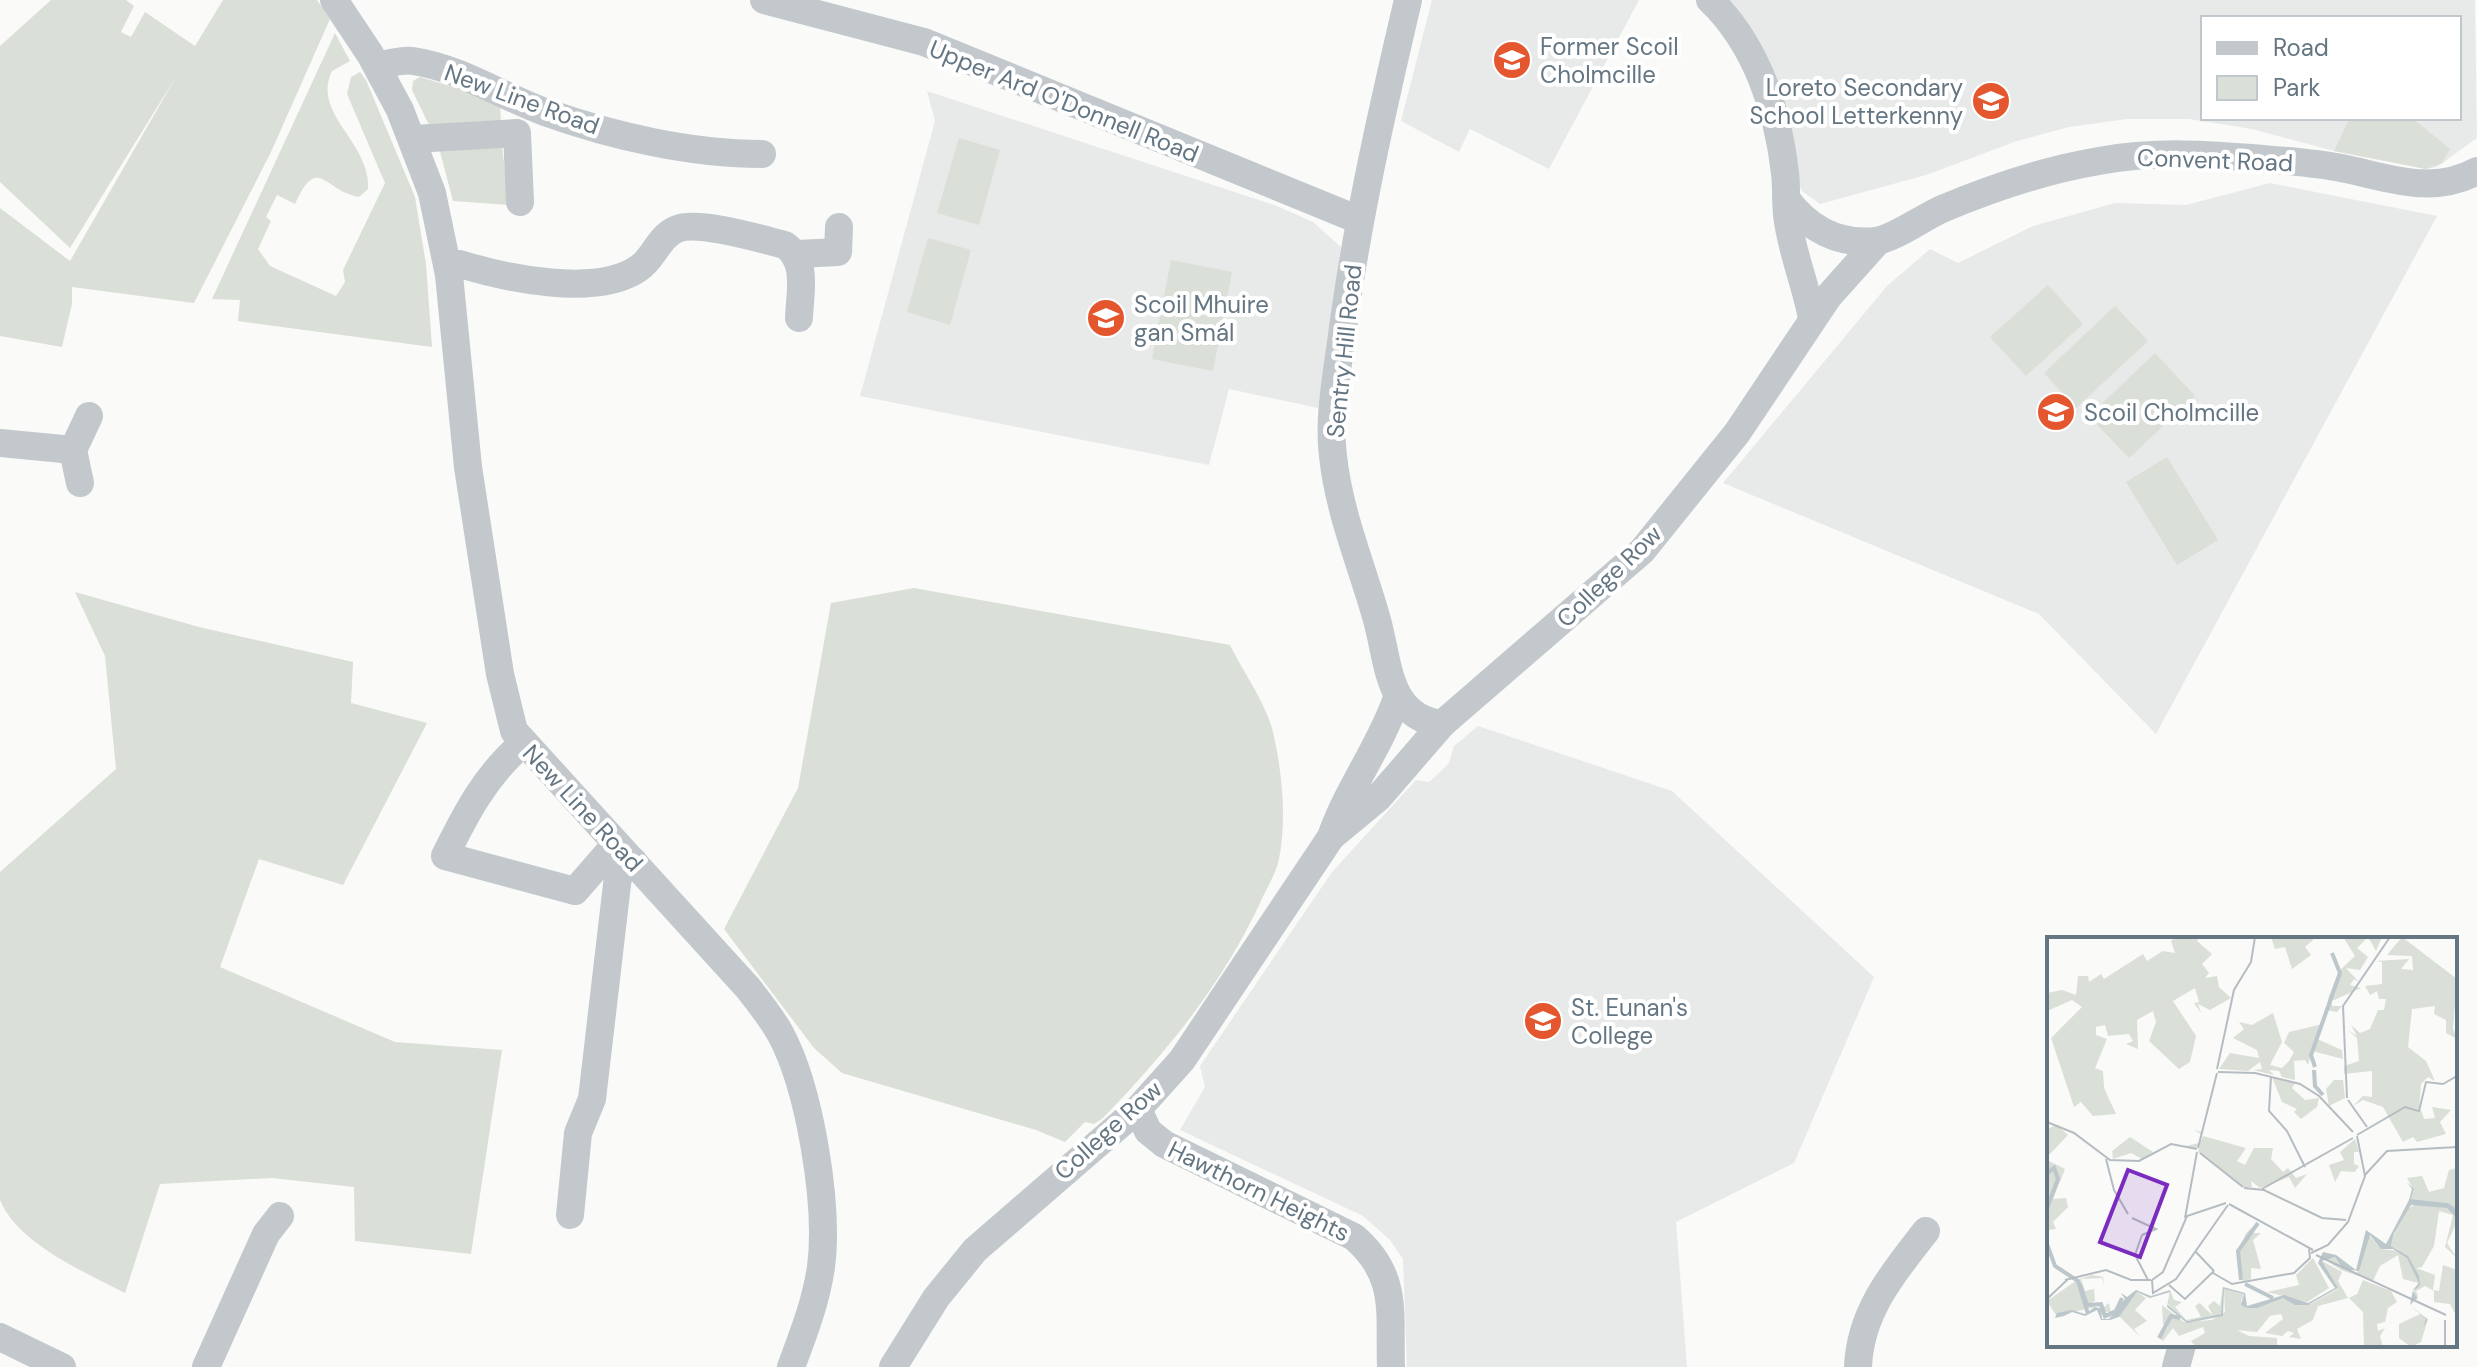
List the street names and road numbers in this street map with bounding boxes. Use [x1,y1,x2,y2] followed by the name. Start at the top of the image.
[925,33,1203,169] street label: Upper Ard O'Donnell Road
[440,57,604,141] street label: New Line Road
[2136,142,2294,178] street label: Convent Road
[1319,263,1369,439] street label: Sentry Hill Road
[1550,518,1668,634] street label: College Row
[516,738,650,878] street label: New Line Road
[1048,1074,1168,1186] street label: College Row
[1163,1134,1355,1248] street label: Hawthorn Heights

